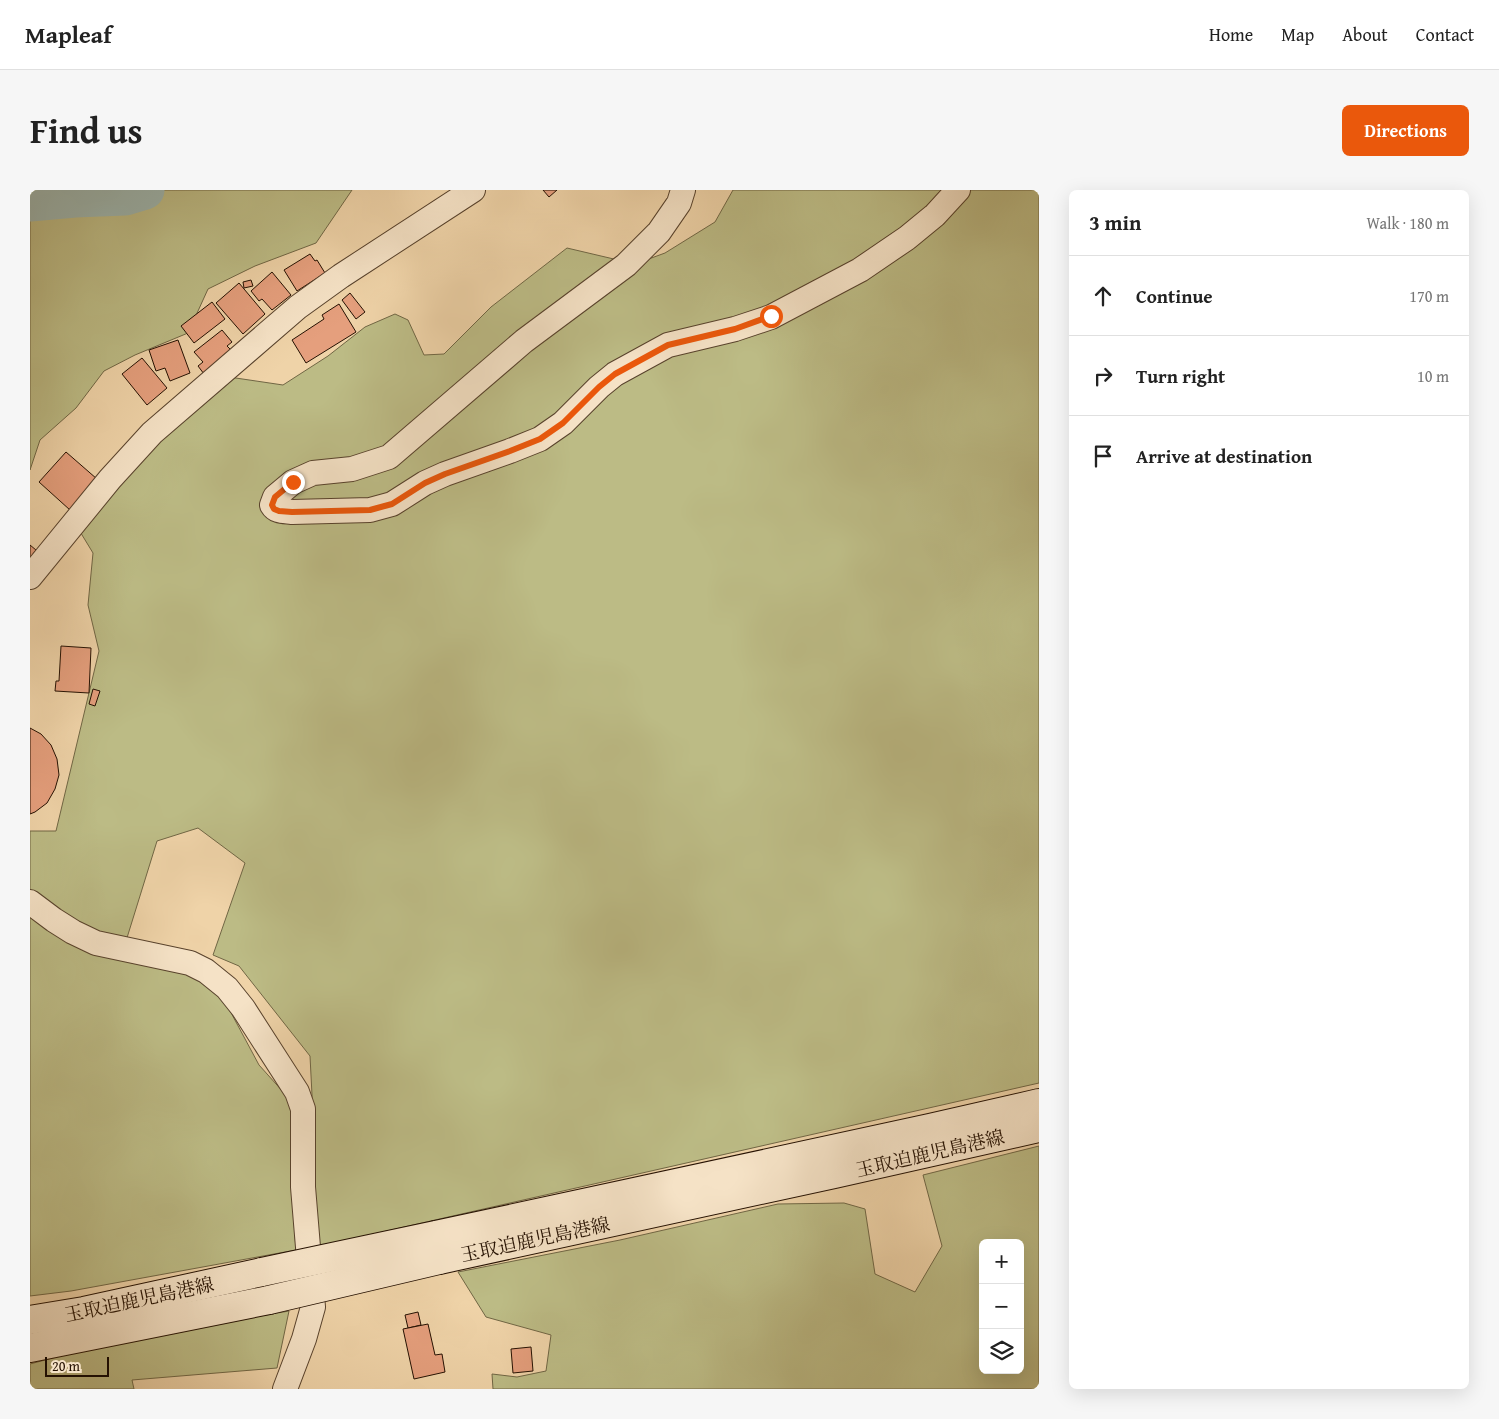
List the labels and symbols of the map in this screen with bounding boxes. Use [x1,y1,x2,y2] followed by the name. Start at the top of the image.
[760,305,783,328] route start
[282,471,305,494] route end
[853,1122,1007,1184] street label: 玉取迫鹿児島港線
[458,1210,612,1268] street label: 玉取迫鹿児島港線
[62,1270,216,1328] street label: 玉取迫鹿児島港線
[45,1354,109,1377] scale bar

